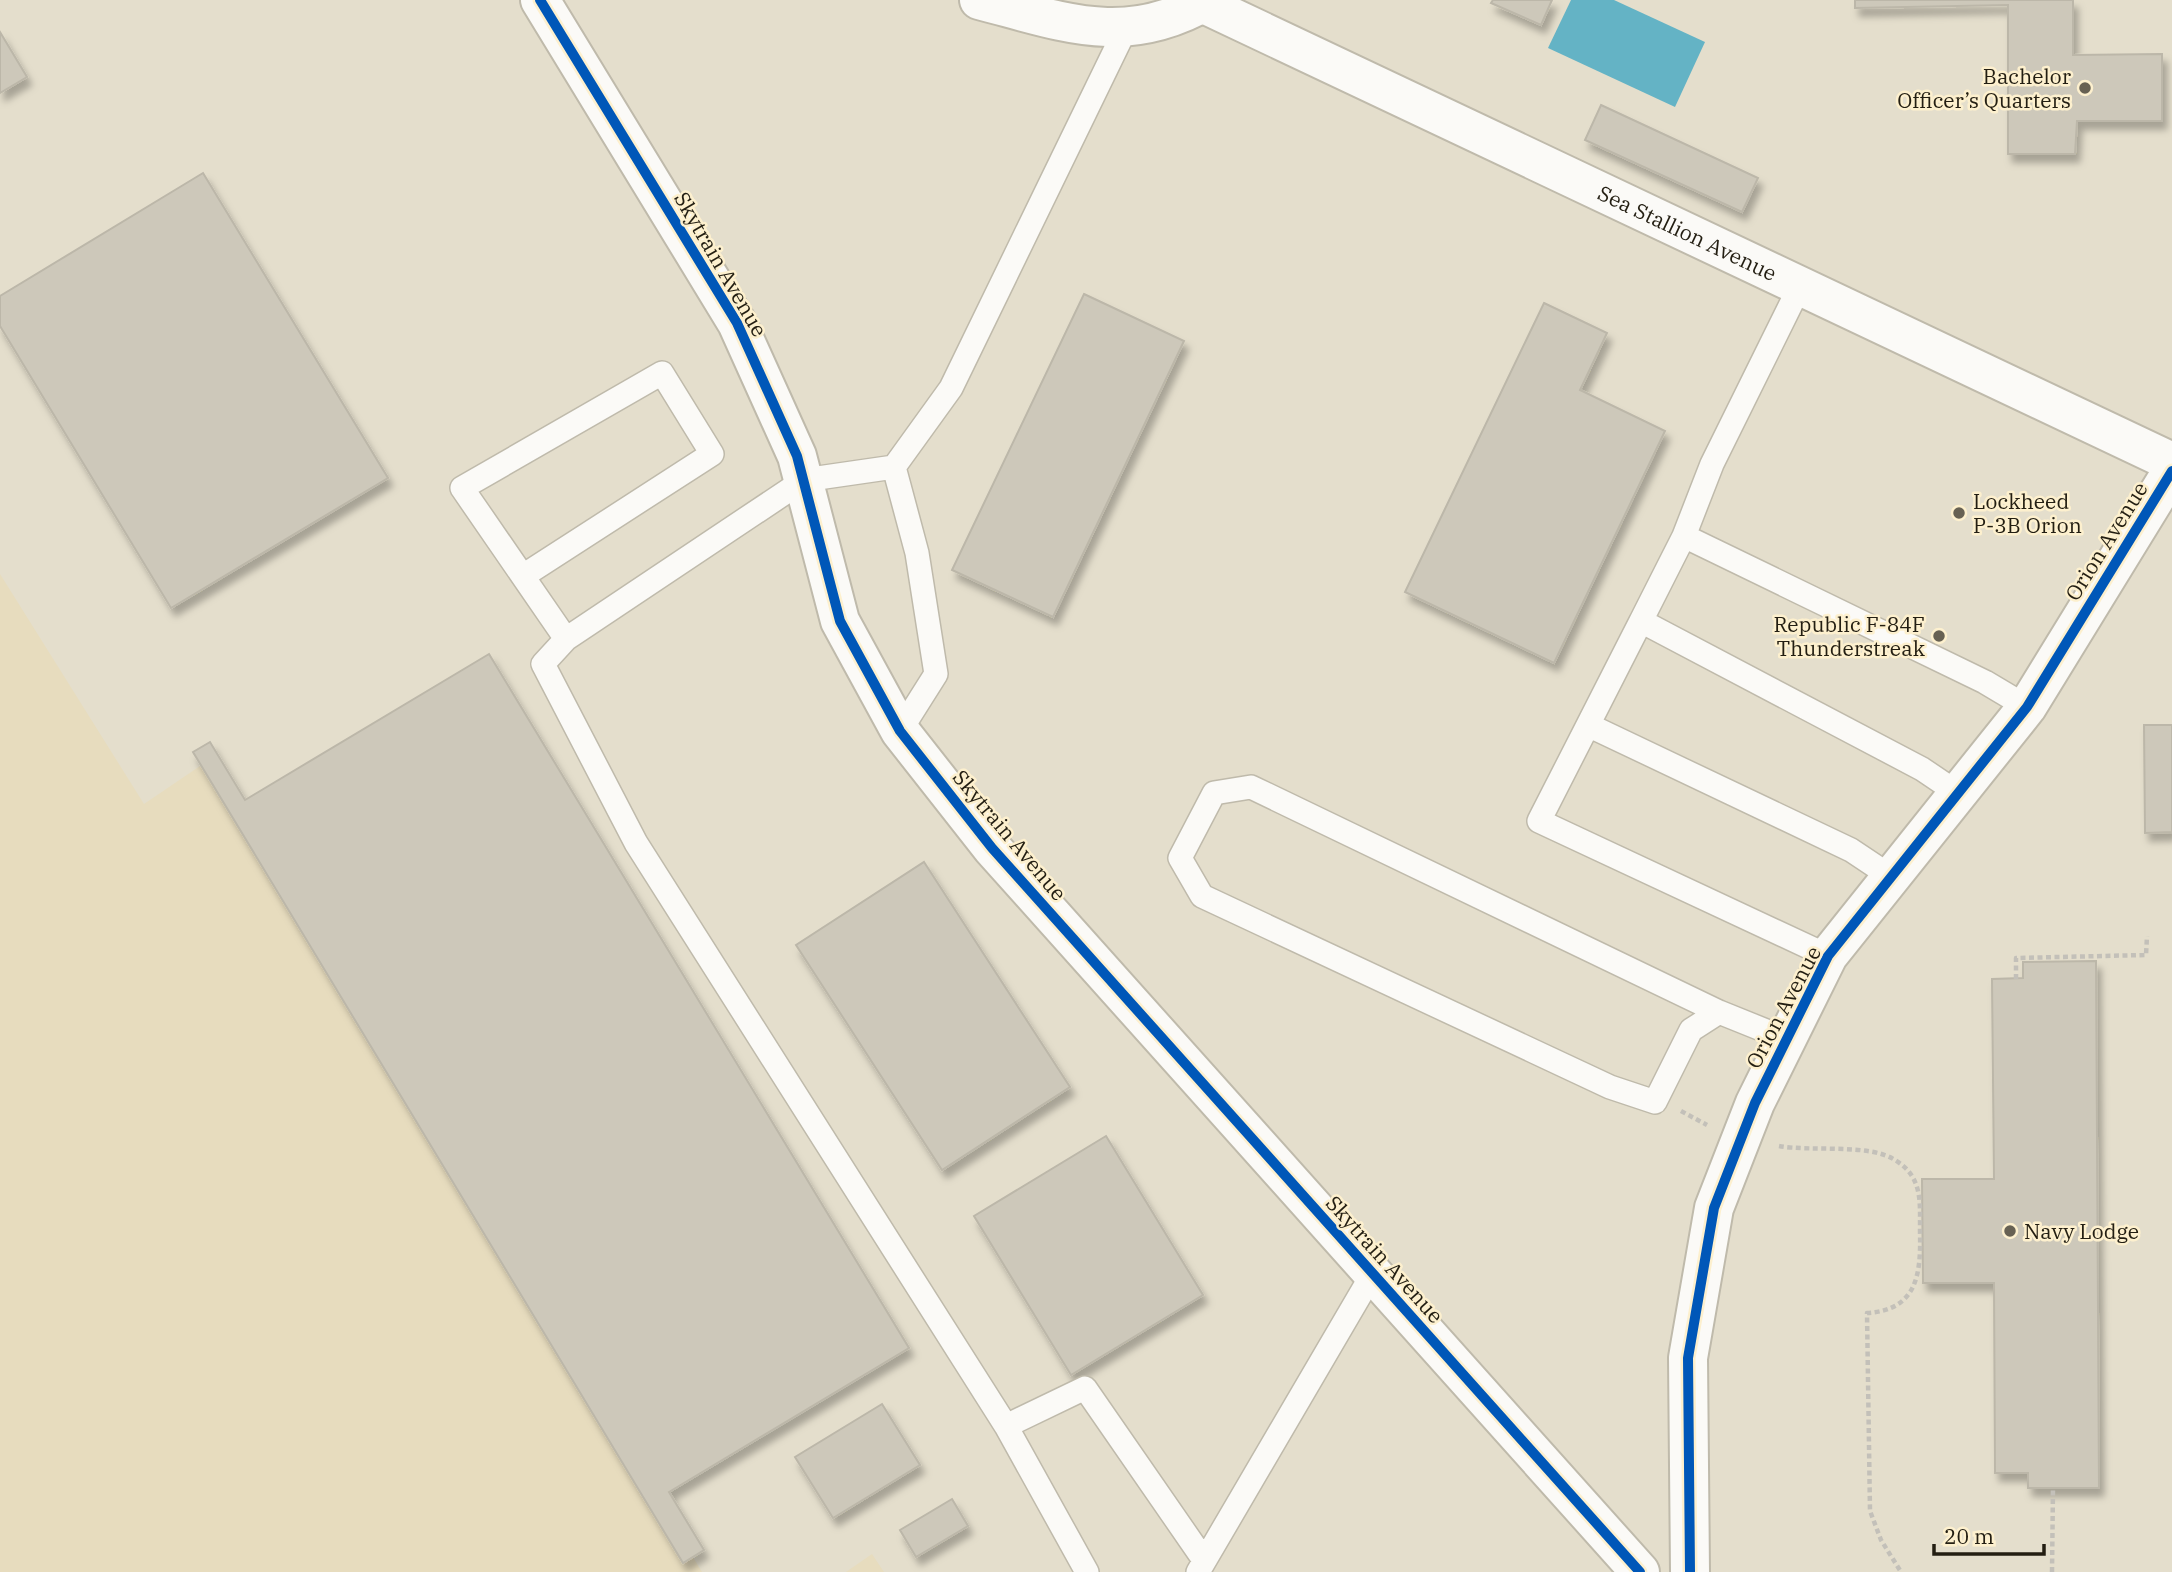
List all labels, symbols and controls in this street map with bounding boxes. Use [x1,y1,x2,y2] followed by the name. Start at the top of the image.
[1897,62,2072,114] place label: Bachelor Officer’s Quarters
[2077,80,2093,96] marker: Bachelor Officer’s Quarters
[1593,178,1781,287] street label: Sea Stallion Avenue
[668,187,774,341] street label: Skytrain Avenue
[2058,476,2154,606] street label: Orion Avenue
[1973,487,2082,539] place label: Lockheed P-3B Orion
[1951,505,1967,521] marker: Lockheed P-3B Orion
[1774,610,1926,662] place label: Republic F-84F Thunderstreak
[1931,628,1947,644] marker: Republic F-84F Thunderstreak
[947,764,1073,906] street label: Skytrain Avenue
[1739,941,1827,1073] street label: Orion Avenue
[1320,1189,1450,1329] street label: Skytrain Avenue
[2024,1217,2139,1245] place label: Navy Lodge
[2002,1223,2018,1239] marker: Navy Lodge
[1934,1512,2044,1556] scale bar
[1944,1522,1994,1550] text: 20 m

